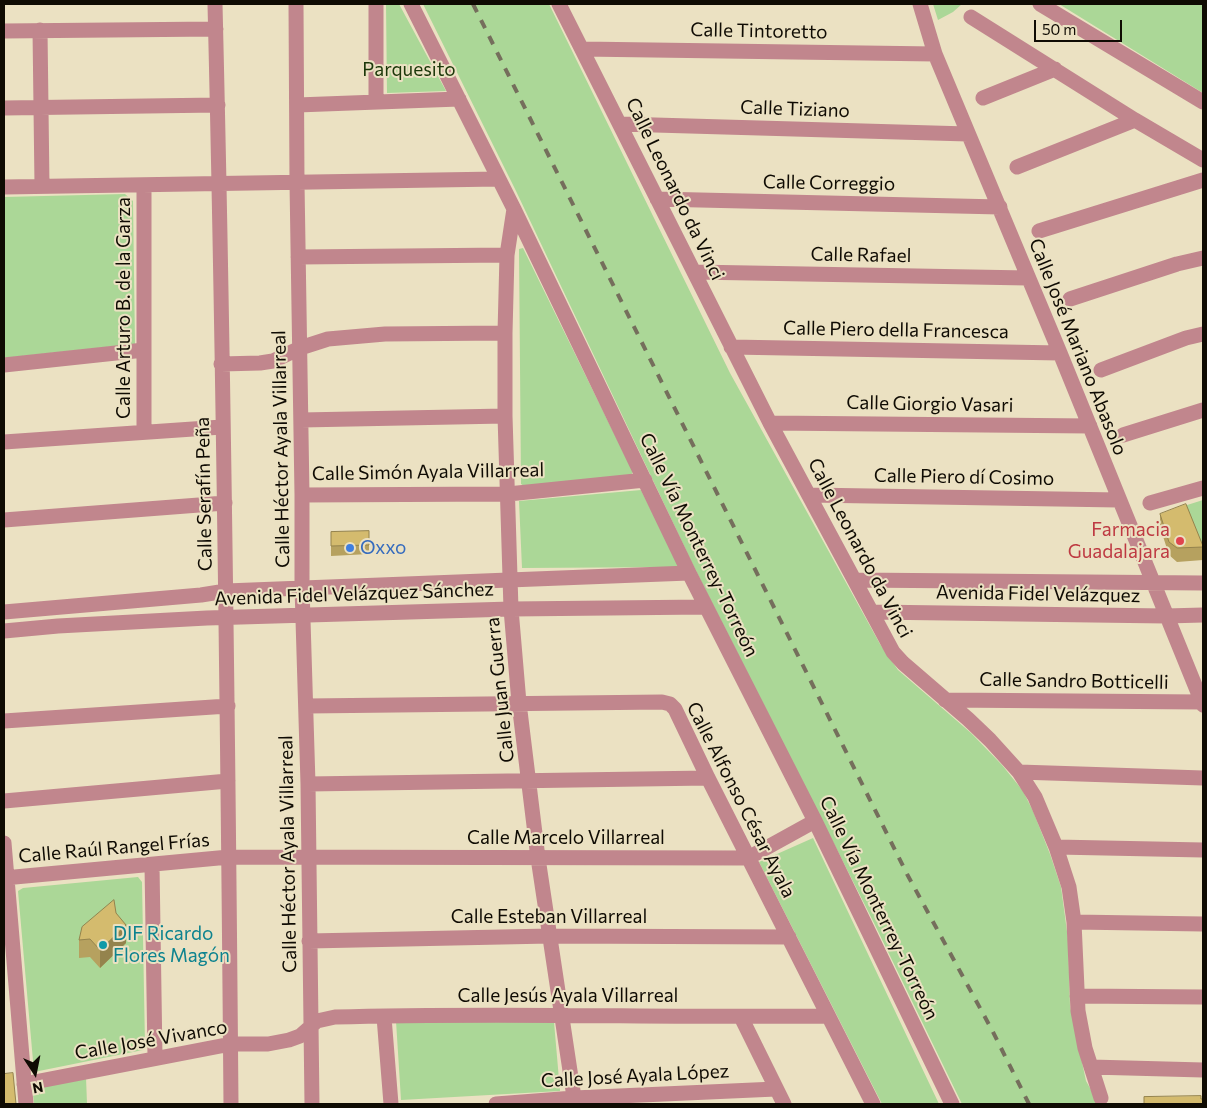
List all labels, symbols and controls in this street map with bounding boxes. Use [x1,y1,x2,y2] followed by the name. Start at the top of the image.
[1037,10,1124,42] scale bar
[690,18,828,44] street label: Calle Tintoretto
[1042,20,1076,38] text: 50 m
[362,59,456,81] park label: Parquesito
[621,94,729,284] street label: Calle Leonardo da Vinci
[740,96,850,122] street label: Calle Tiziano
[763,170,895,196] street label: Calle Correggio
[113,197,135,419] street label: Calle Arturo B. de la Garza
[1024,235,1132,459] street label: Calle José Mariano Abasolo
[810,243,912,267] street label: Calle Rafael
[783,317,1009,343] street label: Calle Piero della Francesca
[268,330,294,568] street label: Calle Héctor Ayala Villarreal
[846,391,1014,417] street label: Calle Giorgio Vasari
[191,417,217,571] street label: Calle Serafín Peña
[635,429,763,661] street label: Calle Vía Monterrey-Torreón
[803,454,917,642] street label: Calle Leonardo da Vinci
[312,459,544,485] street label: Calle Simón Ayala Villarreal
[874,464,1054,490] street label: Calle Piero dí Cosimo
[1068,519,1170,563] place label: Farmacia Guadalajara
[1174,535,1186,547] marker: Farmacia Guadalajara
[360,537,406,559] place label: Oxxo
[344,542,356,554] marker: Oxxo
[214,578,494,610] street label: Avenida Fidel Velázquez Sánchez
[936,581,1140,607] street label: Avenida Fidel Velázquez
[481,616,519,764] street label: Calle Juan Guerra
[979,668,1169,694] street label: Calle Sandro Botticelli
[682,698,800,902] street label: Calle Alfonso César Ayala
[275,735,301,973] street label: Calle Héctor Ayala Villarreal
[815,792,943,1024] street label: Calle Vía Monterrey-Torreón
[467,827,665,849] street label: Calle Marcelo Villarreal
[18,828,210,868] street label: Calle Raúl Rangel Frías
[451,906,647,928] street label: Calle Esteban Villarreal
[113,923,230,967] place label: DIF Ricardo Flores Magón
[97,939,109,951] marker: DIF Ricardo Flores Magón
[458,985,678,1007] street label: Calle Jesús Ayala Villarreal
[73,1015,229,1065] street label: Calle José Vivanco
[10,1048,60,1098] north arrow
[540,1060,730,1092] street label: Calle José Ayala López
[31,1079,45,1098] text: N

